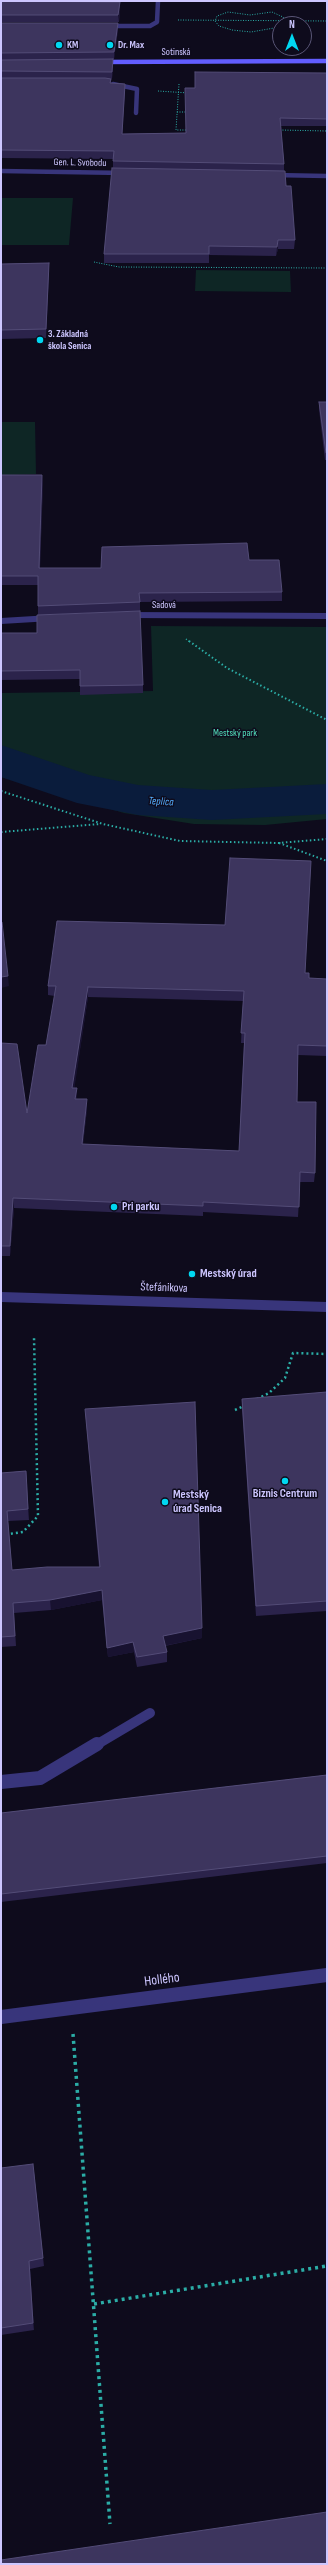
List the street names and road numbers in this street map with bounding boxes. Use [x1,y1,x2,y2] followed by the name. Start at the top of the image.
[162,46,190,58] street label: Sotinská
[53,157,107,169] street label: Gen. L. Svobodu
[152,599,176,611] street label: Sadová
[140,1280,188,1296] street label: Štefánikova
[143,1969,181,1991] street label: Hollého

